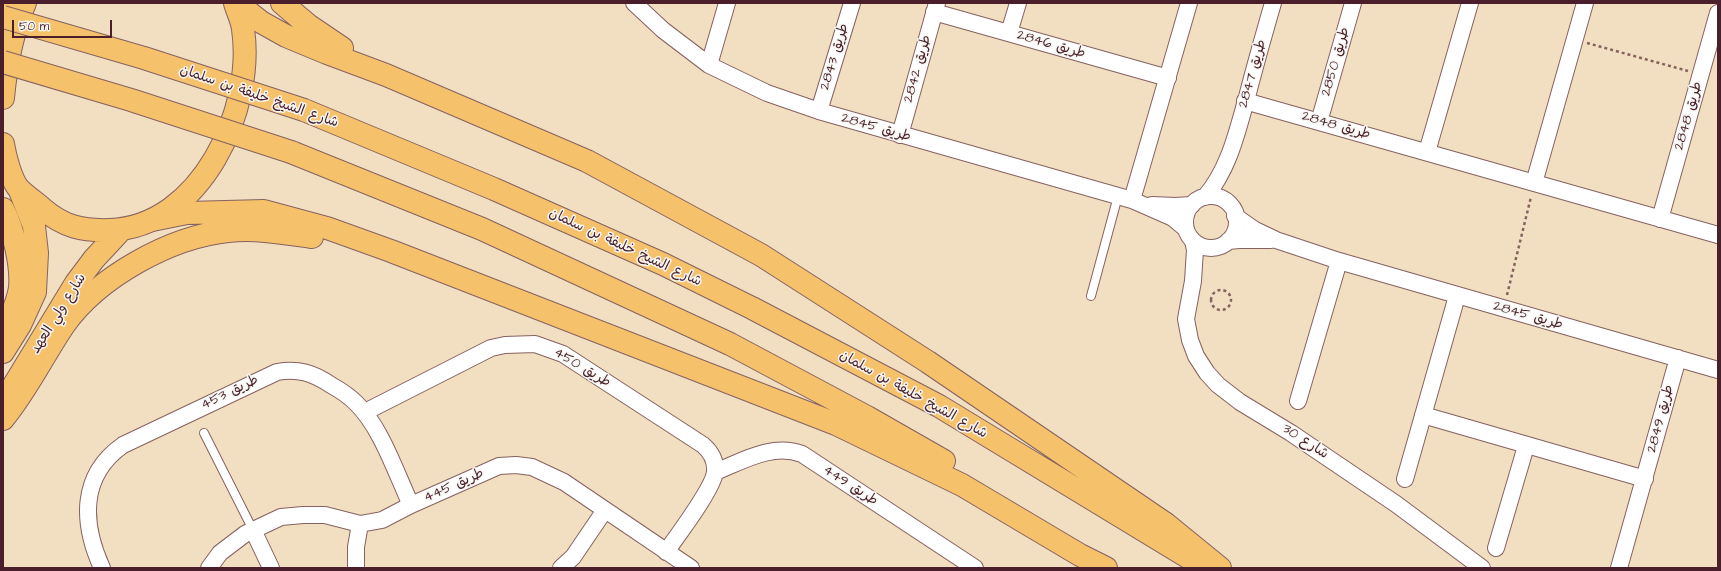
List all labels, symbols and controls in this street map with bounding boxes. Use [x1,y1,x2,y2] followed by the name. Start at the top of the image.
[14,12,114,38] scale bar
[19,18,49,35] text: 50 m
[817,22,853,92] street label: طريق 2843
[1318,26,1354,98] street label: طريق 2850
[1015,27,1087,63] street label: طريق 2846
[900,33,936,105] street label: طريق 2842
[1235,38,1271,110] street label: طريق 2847
[178,62,340,132] street label: شارع الشيخ خليفة بن سلمان
[1671,80,1707,152] street label: طريق 2848
[1300,108,1372,144] street label: طريق 2848
[839,110,913,146] street label: طريق 2845
[546,205,704,291] street label: شارع الشيخ خليفة بن سلمان
[28,271,90,357] street label: شارع ولي العهد
[1491,298,1565,334] street label: طريق 2845
[551,345,613,391] street label: طريق 450
[836,347,990,443] street label: شارع الشيخ خليفة بن سلمان
[199,372,261,414] street label: طريق 453
[1644,383,1678,455] street label: طريق 2849
[1279,421,1331,463] street label: شارع 30
[819,462,881,510] street label: طريق 449
[421,465,487,507] street label: طريق 445

